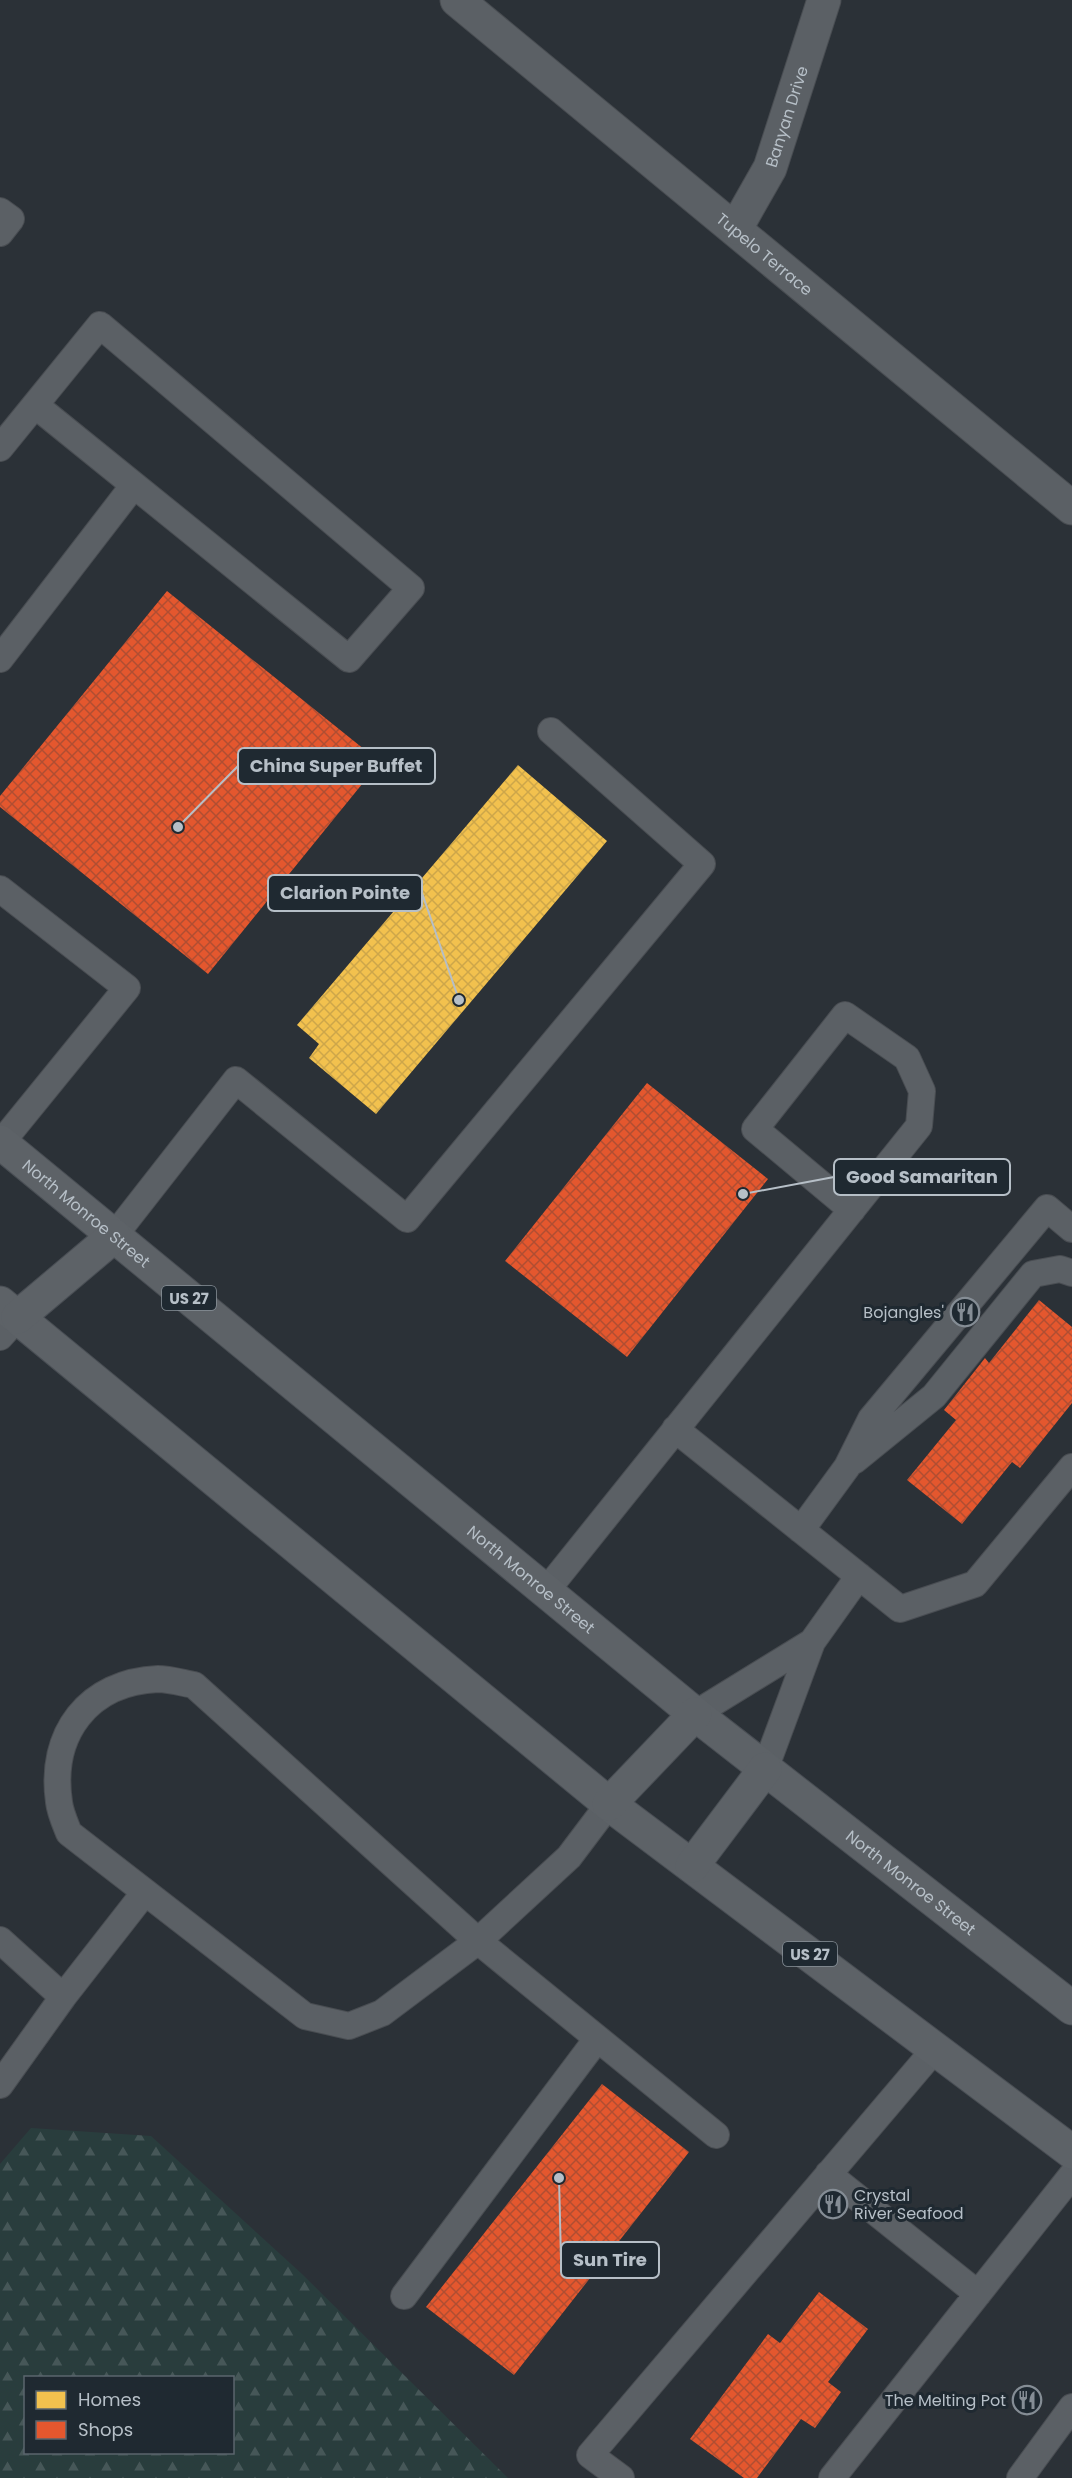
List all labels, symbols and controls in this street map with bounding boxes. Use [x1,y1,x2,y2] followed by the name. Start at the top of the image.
[759,63,814,170] street label: Banyan Drive
[711,207,818,301] street label: Tupelo Terrace
[238,748,435,784] callout: China Super Buffet
[250,753,422,778] text: China Super Buffet
[268,875,422,911] callout: Clarion Pointe
[280,880,410,905] text: Clarion Pointe
[18,1154,155,1273] street label: North Monroe Street
[834,1159,1010,1195] callout: Good Samaritan
[846,1164,998,1189] text: Good Samaritan
[162,1286,216,1310] road number: US 27
[949,1296,981,1328] restaurant icon: Bojangles'
[863,1301,944,1324] place label: Bojangles'
[462,1520,600,1639] street label: North Monroe Street
[841,1824,981,1941] street label: North Monroe Street
[783,1942,837,1966] road number: US 27
[854,2184,964,2225] place label: Crystal River Seafood
[817,2188,849,2220] restaurant icon: Crystal River Seafood
[561,2242,659,2278] callout: Sun Tire
[573,2247,647,2272] text: Sun Tire
[24,2376,234,2454] legend
[1011,2384,1043,2416] restaurant icon: The Melting Pot
[78,2387,141,2412] text: Homes
[885,2389,1006,2412] place label: The Melting Pot
[78,2417,133,2442] text: Shops

